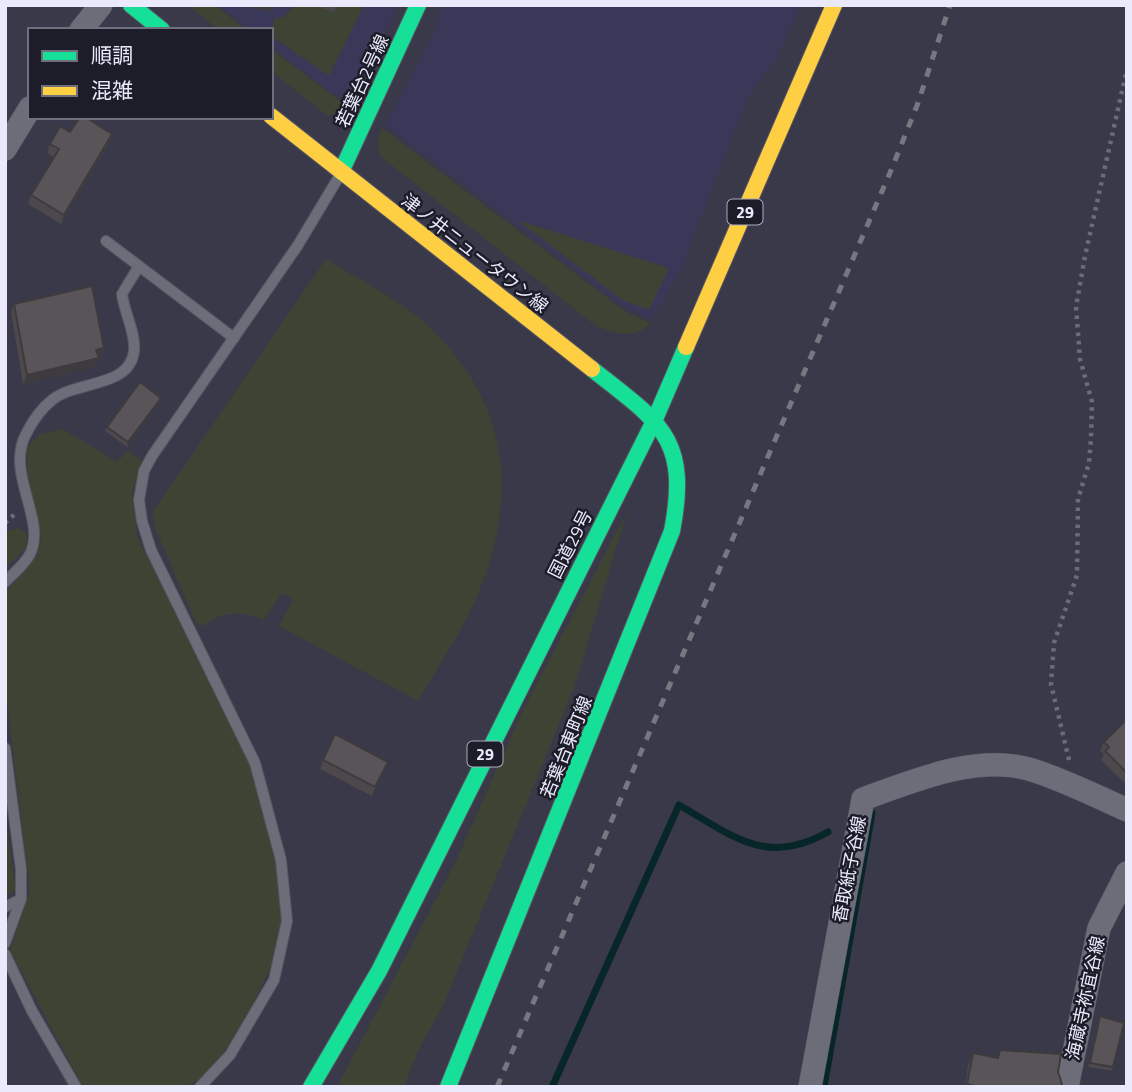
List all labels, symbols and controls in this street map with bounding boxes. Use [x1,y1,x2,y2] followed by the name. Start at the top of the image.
[28,28,273,119] legend
[329,30,395,132] street label: 若葉台2号線
[91,39,133,71] text: 順調
[91,74,133,106] text: 混雑
[396,187,554,319] street label: 津ノ井ニュータウン線
[728,200,762,224] road number: 29
[541,505,599,583] street label: 国道29号
[533,692,599,802] street label: 若葉台東町線
[468,741,503,766] road number: 29
[825,813,873,925] street label: 香取紙子谷線
[1059,934,1111,1062] street label: 海蔵寺祢宜谷線

